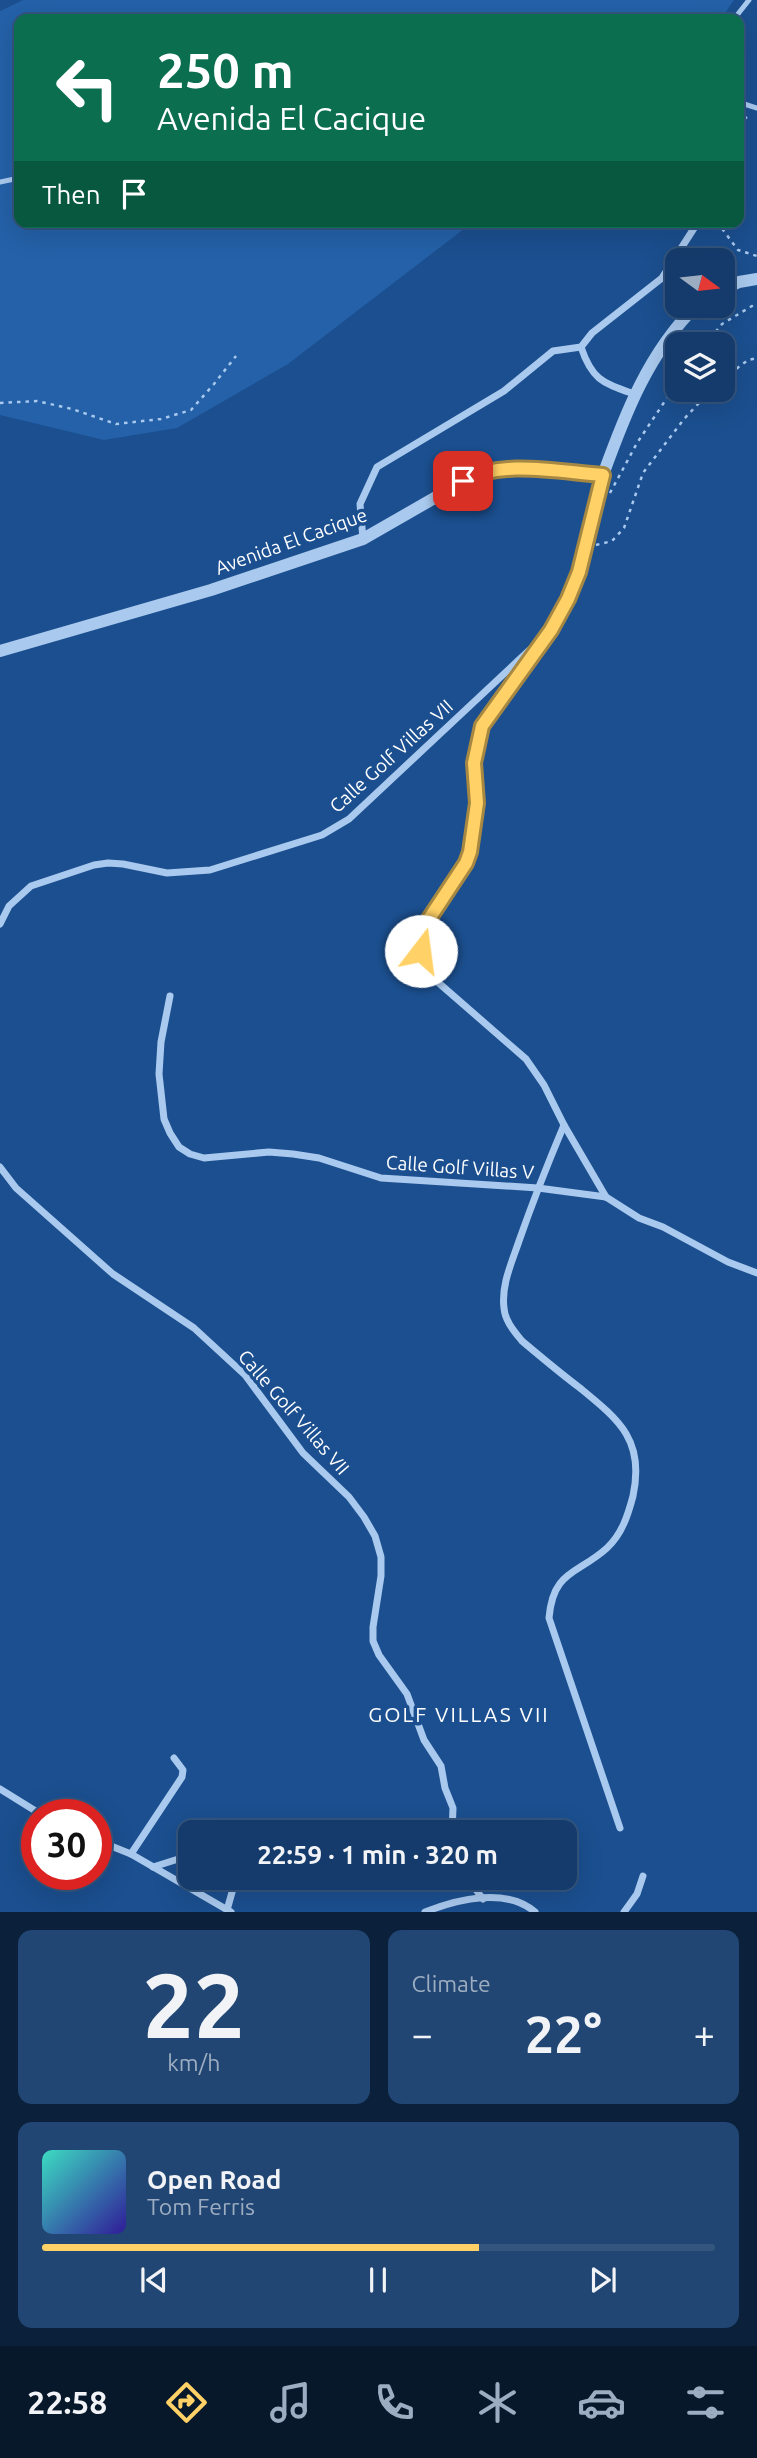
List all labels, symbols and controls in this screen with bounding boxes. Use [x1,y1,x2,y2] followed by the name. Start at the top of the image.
[42,42,133,133] icon: left
[157,42,294,97] text: 250 m
[157,100,426,136] text: Avenida El Cacique
[115,175,153,213] icon: arrive
[42,180,101,209] text: Then
[665,248,735,318] north arrow
[665,248,735,402] map controls
[665,332,735,402] button: layers
[433,451,493,511] pin
[444,462,482,500] icon: arrive
[212,503,370,579] street label: Avenida El Cacique
[325,695,457,817] street label: Calle Golf Villas VII
[384,914,458,988] position arrow
[385,1151,535,1183] street label: Calle Golf Villas V
[234,1345,354,1479] street label: Calle Golf Villas VII
[368,1702,550,1726] district label: GOLF VILLAS VII
[21,1799,112,1890] speed limit sign: 30
[257,1840,498,1869] text: 22:59 · 1 min · 320 m
[142,1953,245,2055] text: 22
[412,1971,491,1996] text: Climate
[525,2005,602,2063] text: 22°
[412,2013,433,2055] text: −
[694,2013,715,2055] text: +
[167,2050,220,2075] text: km/h
[147,2165,281,2194] text: Open Road
[147,2194,255,2219] text: Tom Ferris
[135,2261,173,2299] icon: previous
[359,2261,397,2299] icon: pause
[584,2261,622,2299] icon: next
[162,2378,211,2427] icon: directions
[266,2378,315,2427] icon: music
[370,2378,419,2427] icon: phone
[473,2378,522,2427] icon: climate
[577,2378,626,2427] icon: car
[681,2378,730,2427] icon: filters
[27,2384,107,2420] text: 22:58

